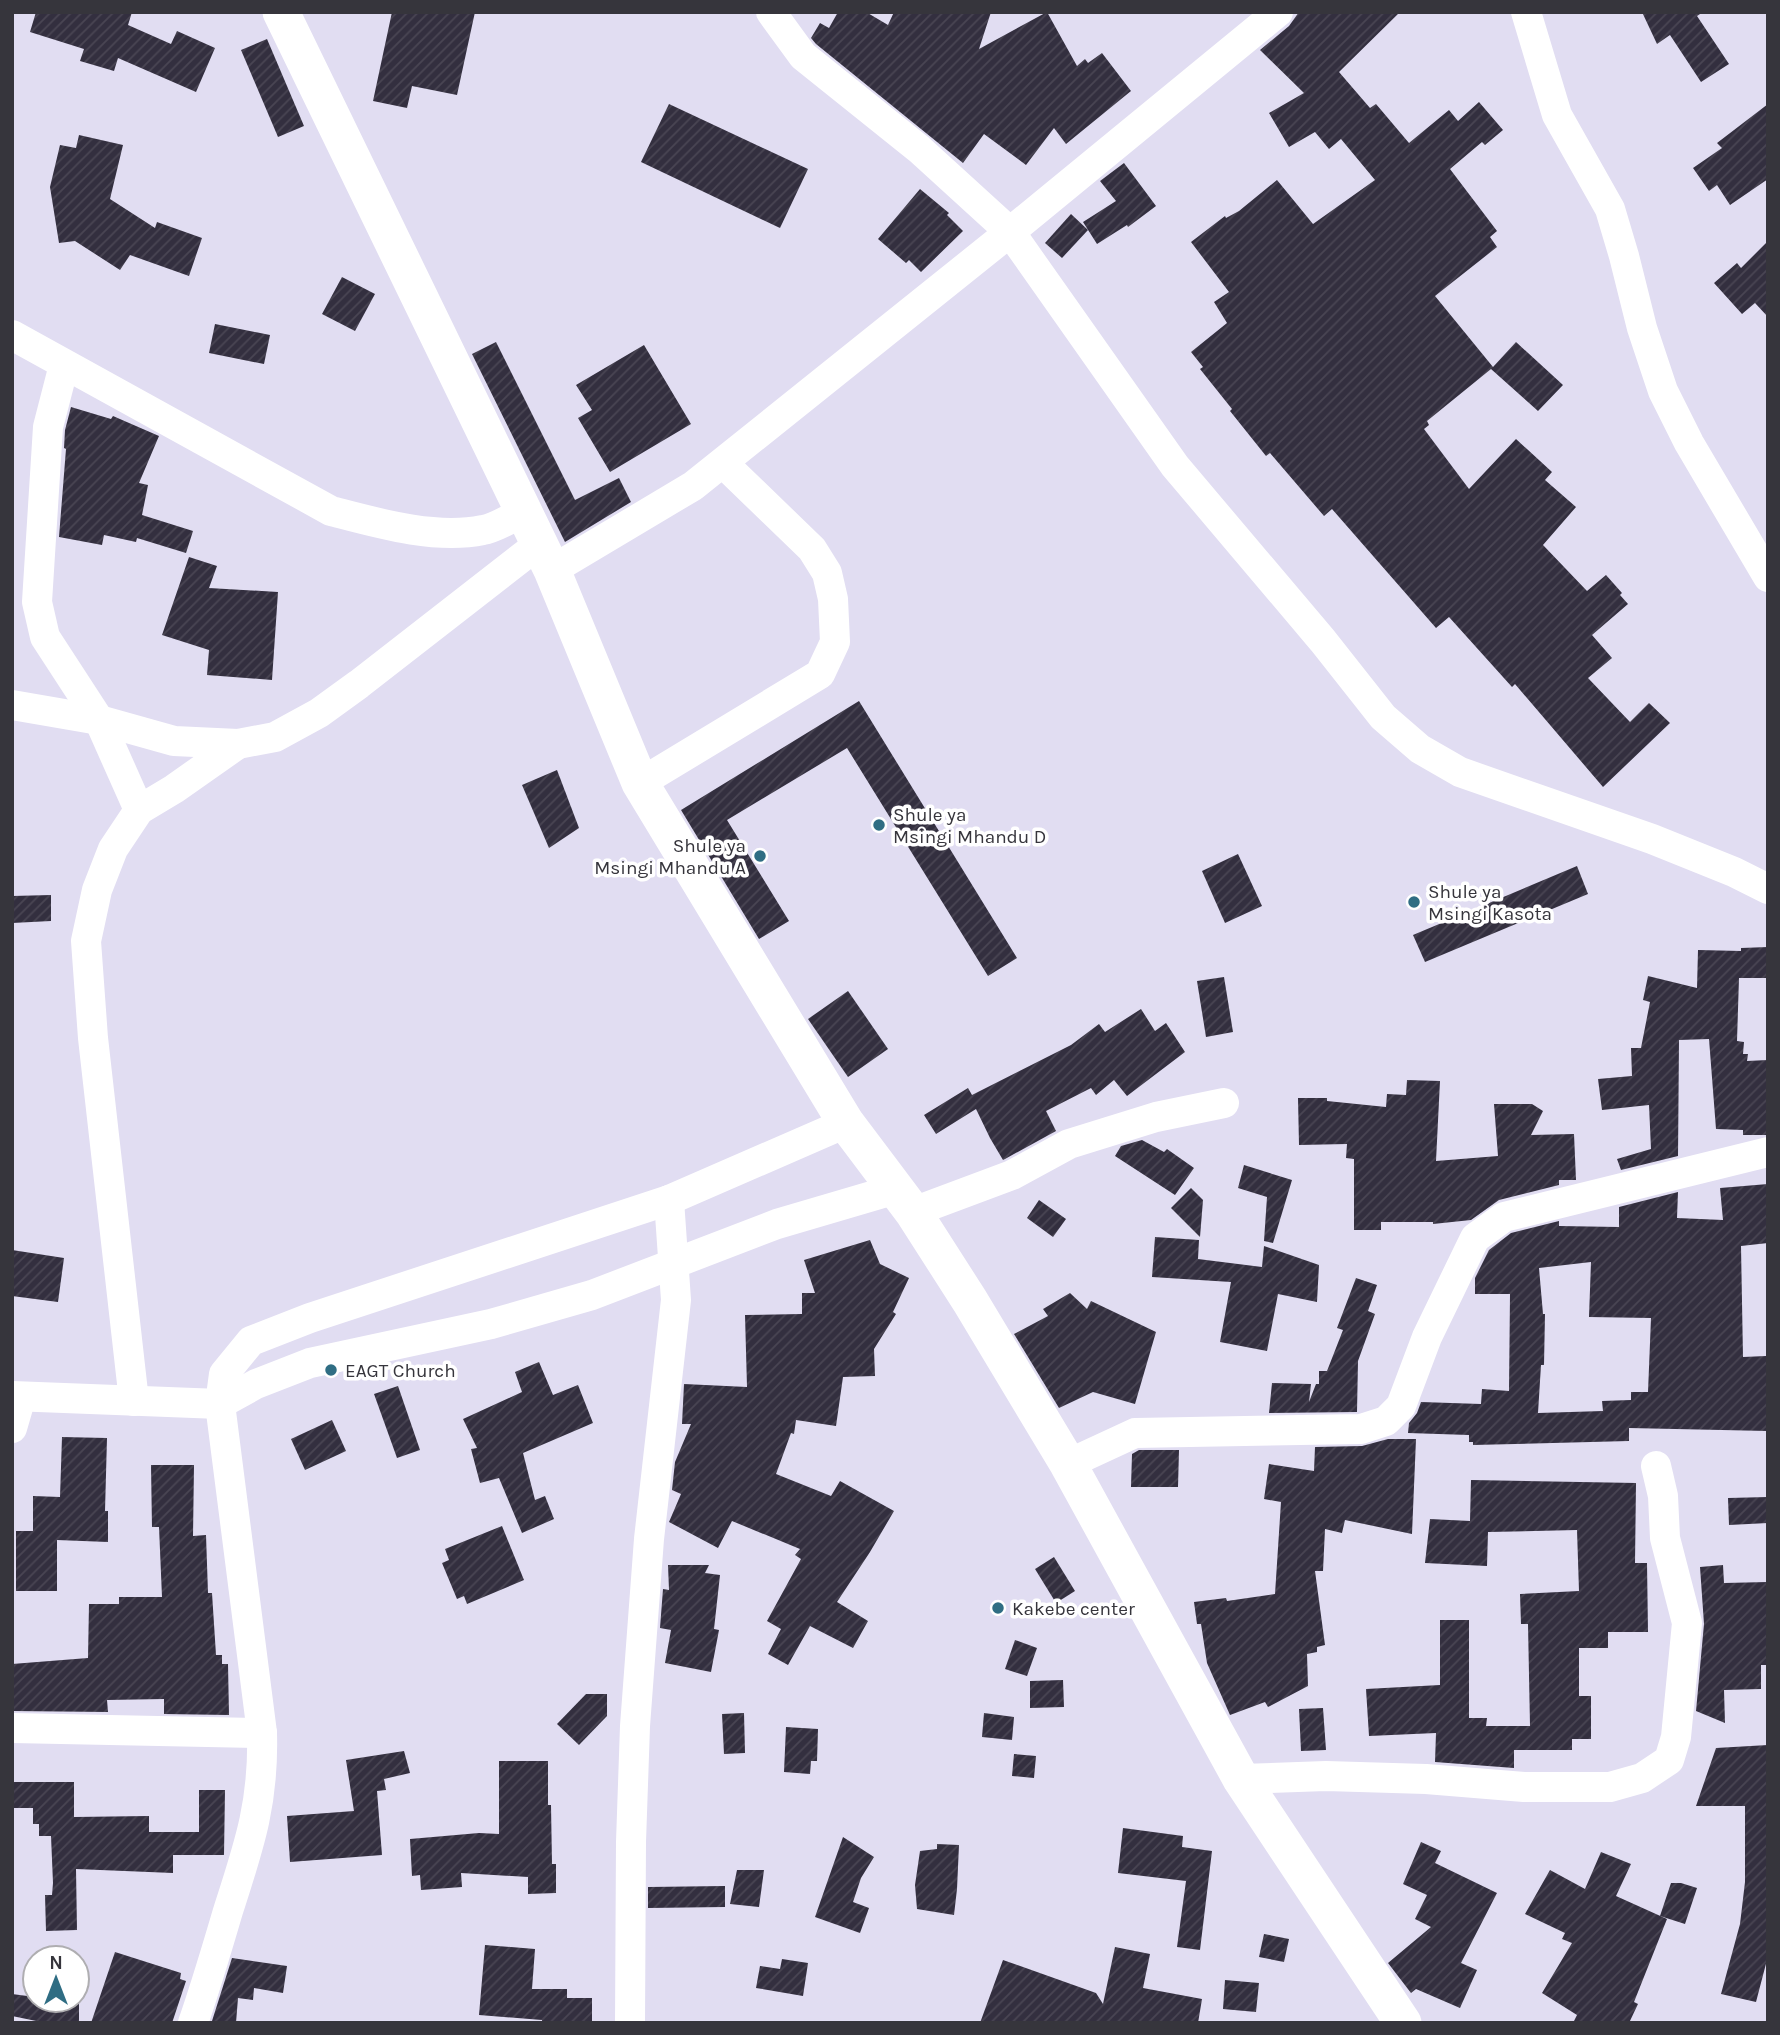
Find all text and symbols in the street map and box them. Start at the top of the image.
place label: Shule ya Msingi Mhandu D [893,804,1046,848]
marker: Shule ya Msingi Mhandu D [871,817,887,833]
place label: Shule ya Msingi Mhandu A [594,835,746,879]
marker: Shule ya Msingi Mhandu A [752,848,768,864]
place label: Shule ya Msingi Kasota [1428,881,1552,925]
marker: Shule ya Msingi Kasota [1406,894,1422,910]
place label: EAGT Church [345,1360,456,1382]
marker: EAGT Church [323,1362,339,1378]
place label: Kakebe center [1012,1598,1135,1620]
marker: Kakebe center [990,1600,1006,1616]
north arrow [21,1944,91,2014]
text: N [49,1952,63,1974]

